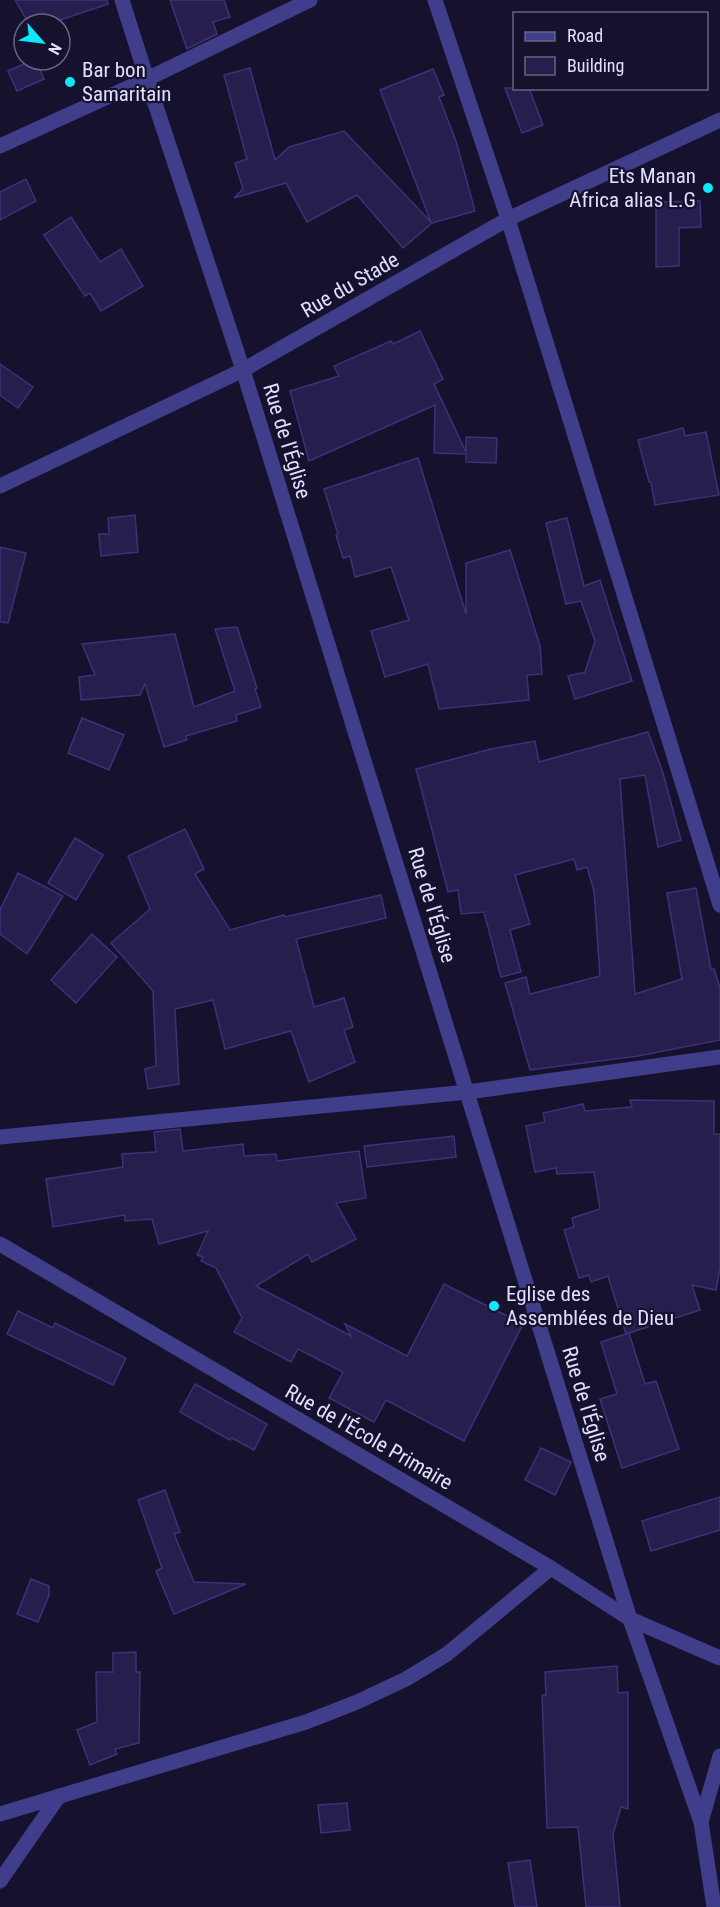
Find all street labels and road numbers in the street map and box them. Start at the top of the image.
street label: Rue du Stade [297,247,403,323]
street label: Rue de l'Église [258,380,316,502]
street label: Rue de l'Église [403,844,461,966]
street label: Rue de l'Église [557,1343,615,1465]
street label: Rue de l'École Primaire [281,1379,457,1495]

